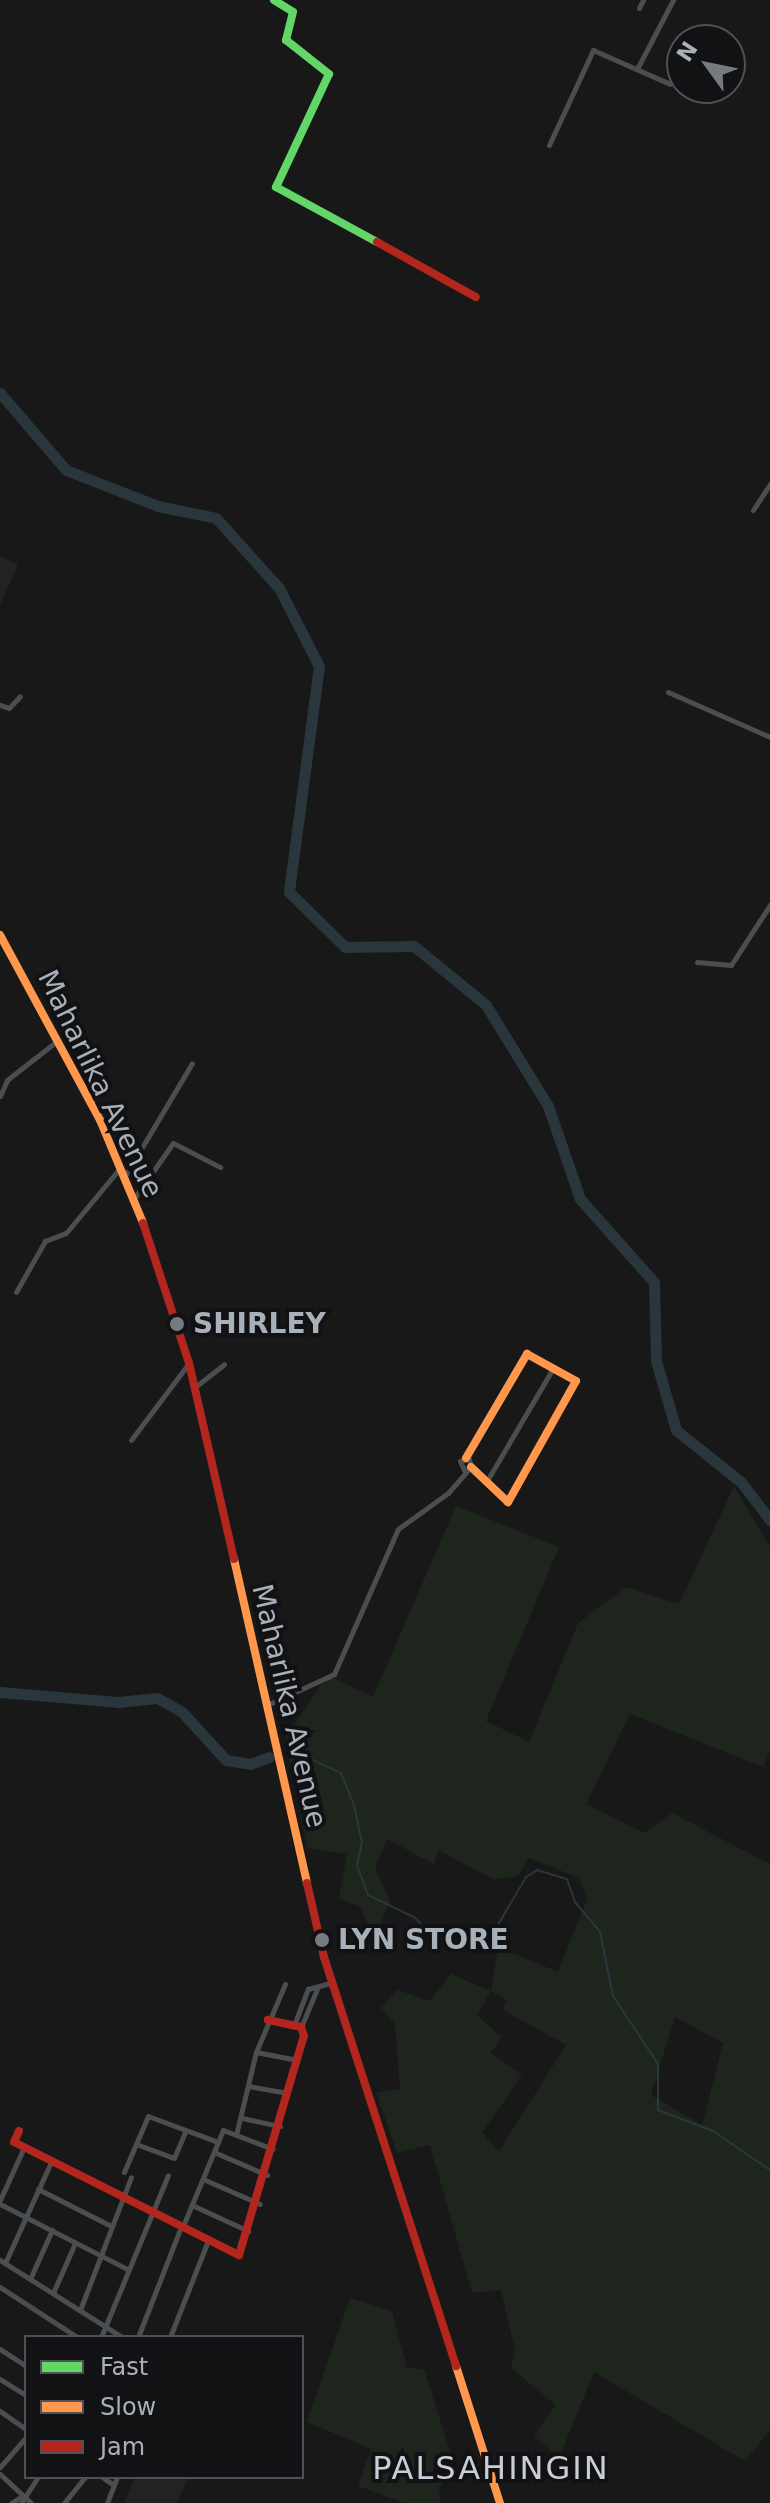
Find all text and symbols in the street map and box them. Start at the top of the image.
north arrow [666,24,746,104]
text: N [672,37,703,66]
street label: Maharlika Avenue [30,965,170,1203]
place label: SHIRLEY [193,1307,326,1341]
marker: SHIRLEY [168,1315,186,1333]
street label: Maharlika Avenue [245,1581,333,1831]
place label: LYN STORE [338,1923,509,1957]
marker: LYN STORE [313,1931,331,1949]
legend [24,2335,304,2479]
text: Fast [100,2353,148,2381]
text: Slow [100,2393,156,2421]
text: Jam [100,2433,145,2461]
district label: PALSAHINGIN [372,2449,610,2487]

